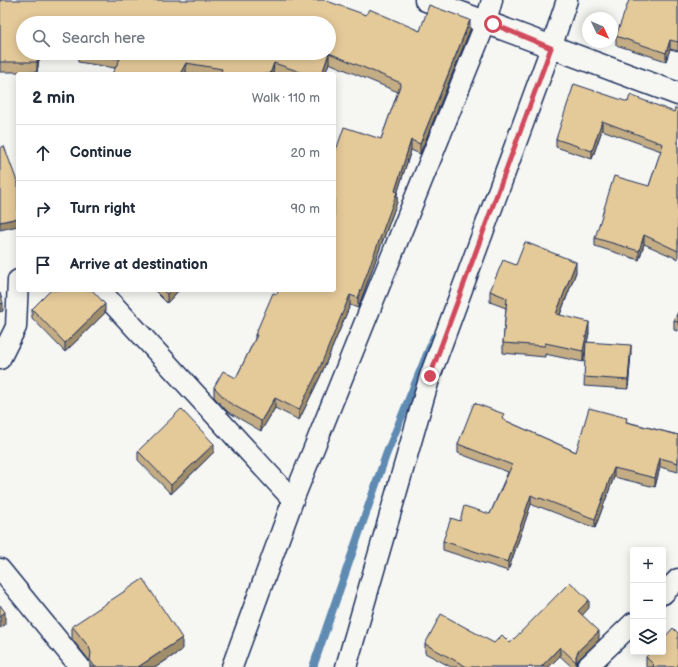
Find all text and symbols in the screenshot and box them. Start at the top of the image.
north arrow [582,12,618,48]
route start [484,15,502,33]
search box [16,16,336,60]
icon: search [30,27,52,49]
text: Search here [62,29,145,48]
text: 2 min [32,88,75,108]
text: Walk · 110 m [252,90,320,106]
icon: ahead [32,142,54,164]
text: Continue [70,143,132,162]
text: 20 m [290,145,320,161]
icon: right [32,198,54,220]
text: Turn right [70,199,135,218]
text: 90 m [291,201,320,217]
icon: arrive [32,254,54,276]
text: Arrive at destination [70,255,208,274]
route end [421,367,439,385]
map controls [630,547,666,655]
button: + [630,547,666,583]
button: − [630,583,666,619]
button: layers [630,619,666,655]

